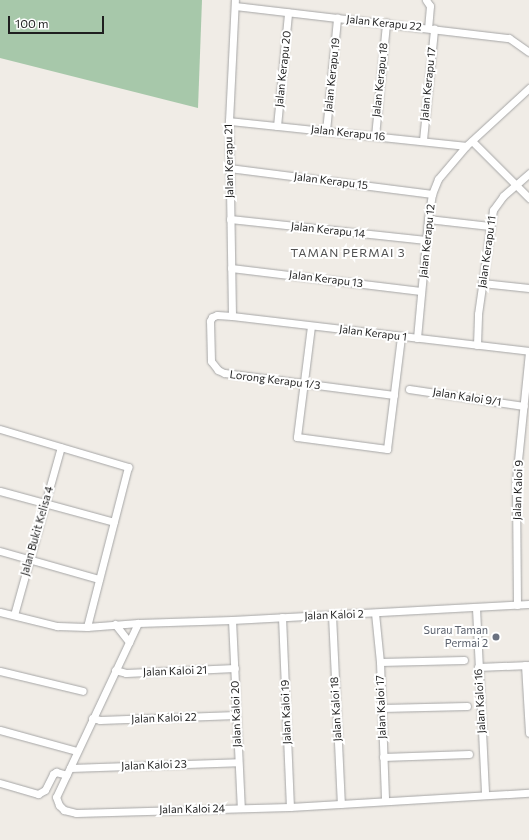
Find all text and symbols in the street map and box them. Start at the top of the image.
scale bar [10,8,106,34]
street label: Jalan Kerapu 22 [346,12,422,34]
text: 100 m [15,16,49,30]
street label: Jalan Kerapu 20 [272,30,294,108]
street label: Jalan Kerapu 19 [322,37,342,113]
street label: Jalan Kerapu 18 [370,42,390,118]
street label: Jalan Kerapu 17 [418,47,438,121]
street label: Jalan Kerapu 16 [310,123,386,143]
street label: Jalan Kerapu 21 [222,124,236,198]
street label: Jalan Kerapu 15 [293,170,369,192]
street label: Jalan Kerapu 12 [417,203,437,279]
street label: Jalan Kerapu 11 [475,215,499,289]
street label: Jalan Kerapu 14 [290,220,366,240]
district label: TAMAN PERMAI 3 [290,246,406,260]
street label: Jalan Kerapu 13 [288,268,364,290]
street label: Jalan Kerapu 1 [338,322,408,344]
street label: Lorong Kerapu 1/3 [229,368,321,392]
street label: Jalan Kaloi 9/1 [432,385,502,409]
street label: Jalan Kaloi 9 [510,460,526,520]
street label: Jalan Bukit Kelisa 4 [18,485,56,577]
street label: Jalan Kaloi 2 [304,607,364,623]
place label: Surau Taman Permai 2 [424,624,488,650]
marker: Surau Taman Permai 2 [491,632,501,642]
street label: Jalan Kaloi 21 [143,663,207,679]
street label: Jalan Kaloi 16 [472,668,488,734]
street label: Jalan Kaloi 17 [373,675,389,739]
street label: Jalan Kaloi 18 [328,676,344,742]
street label: Jalan Kaloi 19 [278,679,294,745]
street label: Jalan Kaloi 20 [228,680,244,748]
street label: Jalan Kaloi 22 [131,710,197,726]
street label: Jalan Kaloi 23 [121,757,187,773]
street label: Jalan Kaloi 24 [159,802,225,816]

